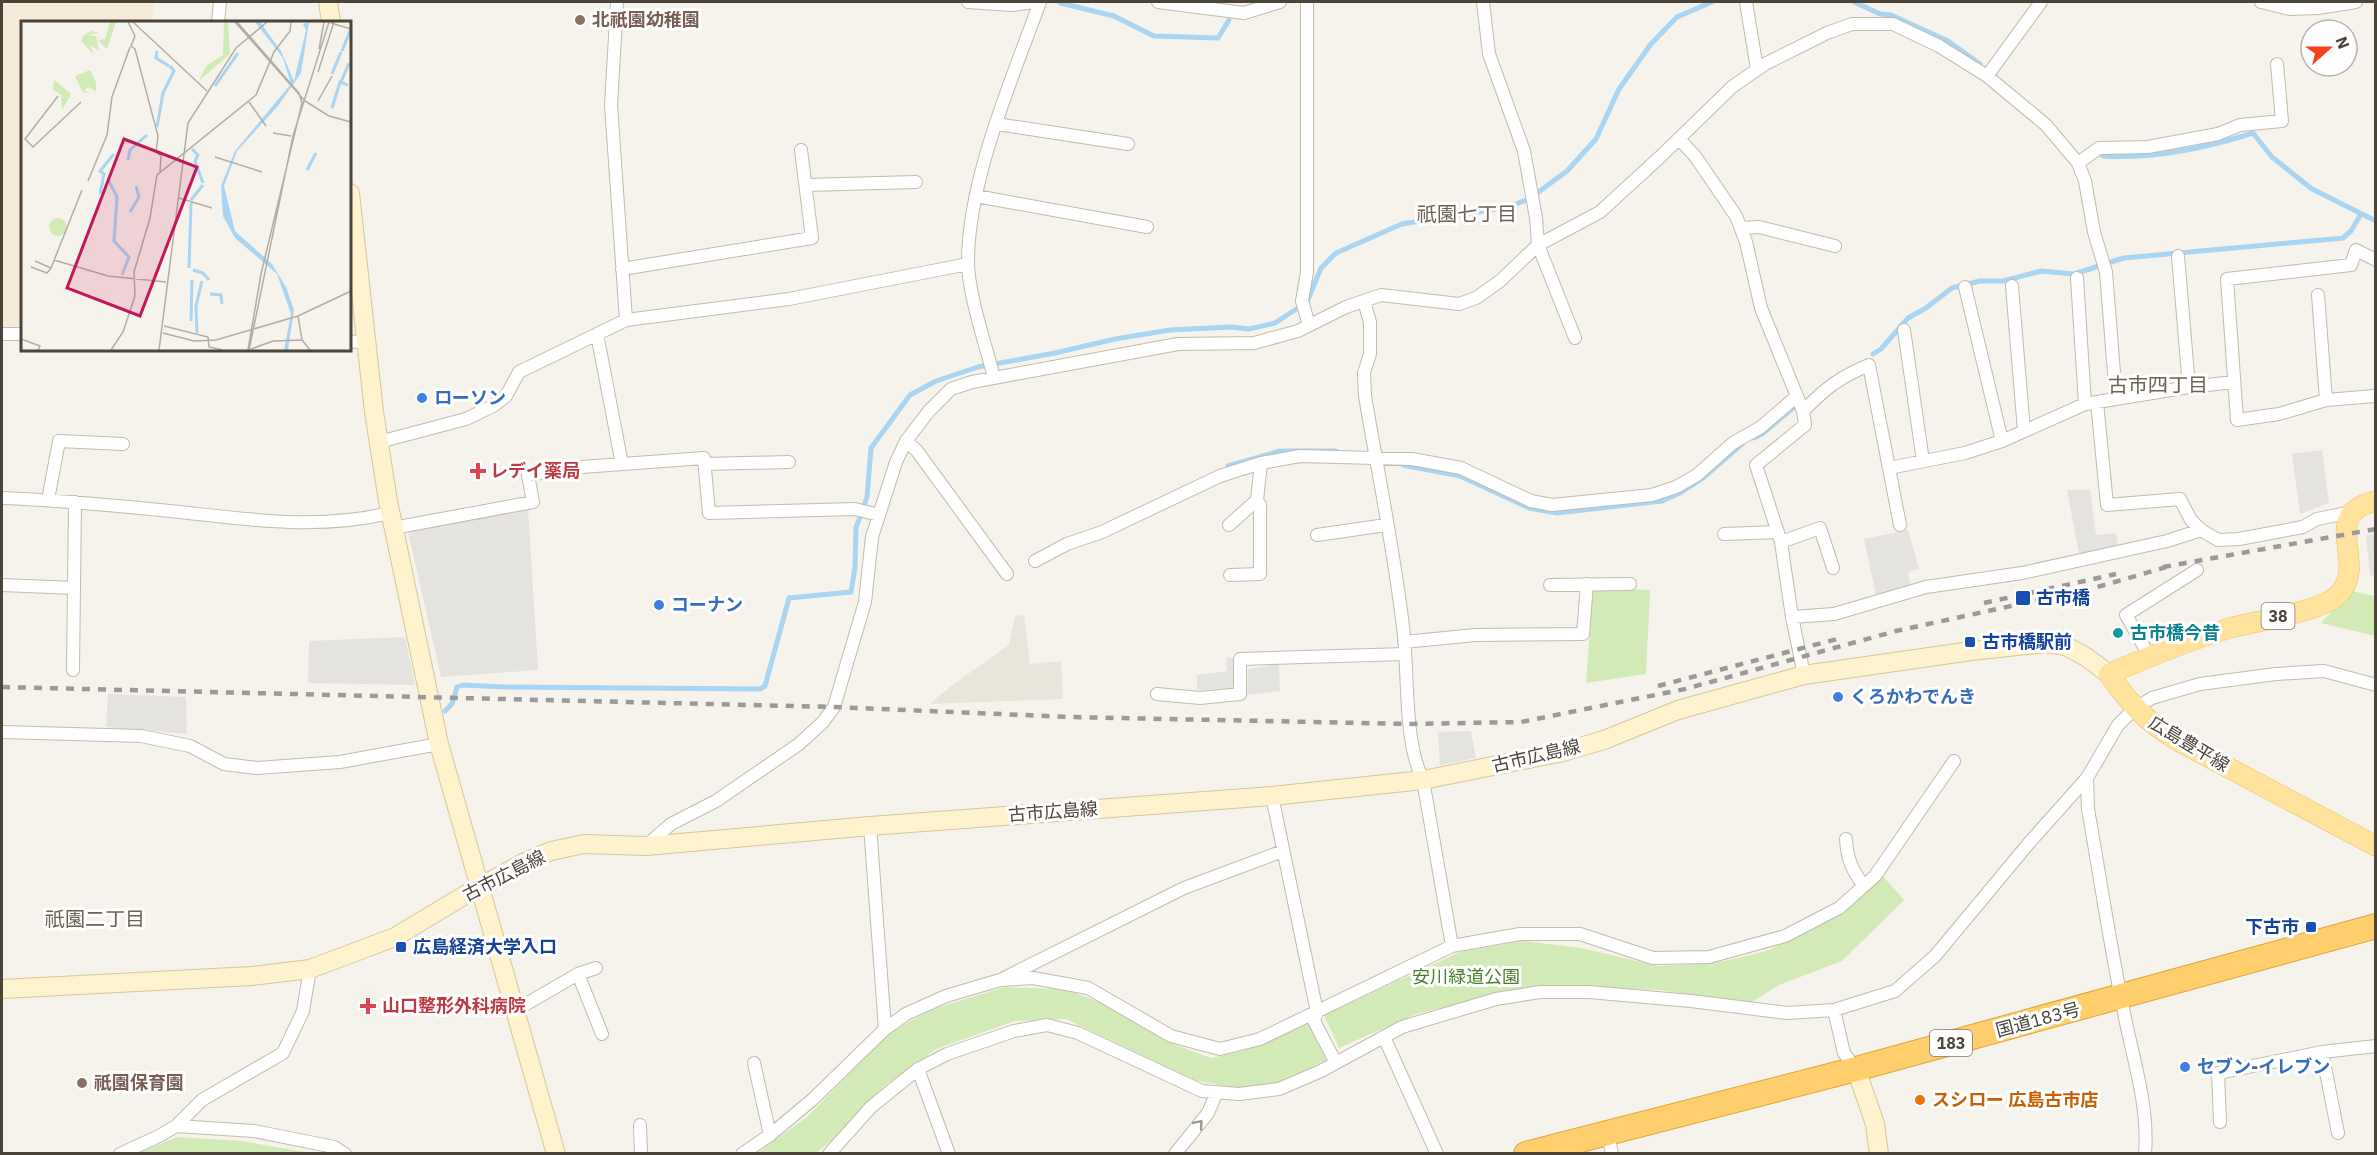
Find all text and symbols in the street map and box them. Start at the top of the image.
place label: 北祇園幼稚園 [592,8,700,31]
marker: 北祇園幼稚園 [573,13,587,27]
north arrow [2299,18,2359,78]
inset map [21,21,351,351]
text: N [2332,34,2354,52]
district label: 祇園七丁目 [1417,200,1517,227]
district label: 古市四丁目 [2108,371,2208,398]
place label: ローソン [434,386,506,409]
marker: ローソン [415,391,429,405]
place label: レデイ薬局 [490,459,580,482]
marker: レデイ薬局 [471,464,485,478]
place label: 古市橋 [2036,586,2090,609]
marker: 古市橋 [2014,589,2032,607]
place label: コーナン [671,593,743,616]
marker: コーナン [652,598,666,612]
road number: 38 [2262,603,2294,629]
place label: 古市橋今昔 [2130,621,2220,644]
marker: 古市橋今昔 [2111,626,2125,640]
place label: 古市橋駅前 [1982,630,2072,653]
marker: 古市橋駅前 [1963,635,1977,649]
place label: くろかわでんき [1850,685,1976,708]
marker: くろかわでんき [1831,690,1845,704]
street label: 広島豊平線 [2145,711,2234,777]
street label: 古市広島線 [1489,734,1582,777]
street label: 古市広島線 [1007,797,1099,826]
street label: 古市広島線 [458,845,549,906]
district label: 祇園二丁目 [45,905,145,932]
place label: 下古市 [2245,915,2299,938]
marker: 下古市 [2304,920,2318,934]
place label: 広島経済大学入口 [413,935,557,958]
marker: 広島経済大学入口 [394,940,408,954]
park label: 安川緑道公園 [1412,965,1520,988]
place label: 山口整形外科病院 [382,994,526,1017]
marker: 山口整形外科病院 [359,997,377,1015]
street label: 国道183号 [1993,997,2083,1042]
road number: 183 [1930,1030,1972,1056]
place label: セブン-イレブン [2197,1055,2330,1078]
marker: セブン-イレブン [2178,1060,2192,1074]
place label: 祇園保育園 [94,1071,184,1094]
marker: 祇園保育園 [75,1076,89,1090]
place label: スシロー 広島古市店 [1932,1088,2098,1111]
marker: スシロー 広島古市店 [1913,1093,1927,1107]
one-way arrow [1192,1120,1203,1131]

